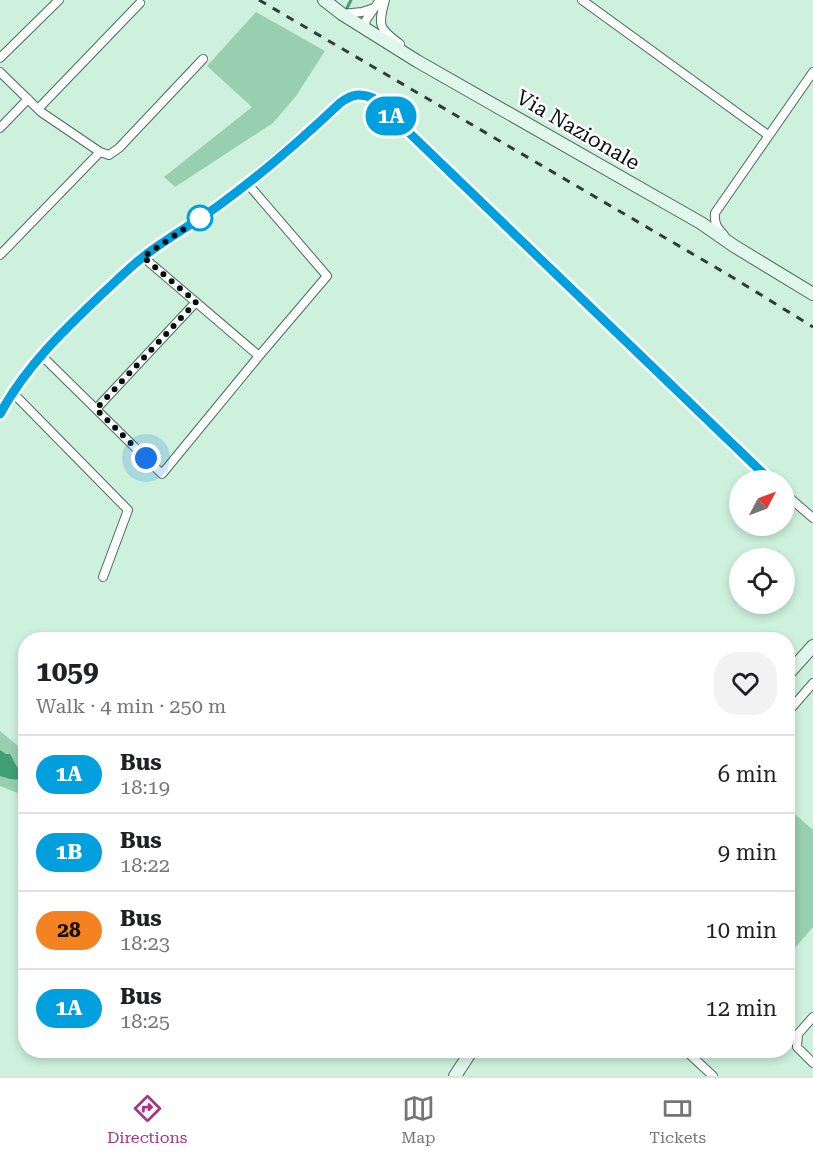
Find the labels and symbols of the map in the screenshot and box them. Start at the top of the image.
street label: Via Nazionale [512,85,644,175]
line badge: 1A [364,96,418,136]
unlabelled marker [187,205,213,231]
your location [131,443,161,473]
north arrow [729,470,795,536]

